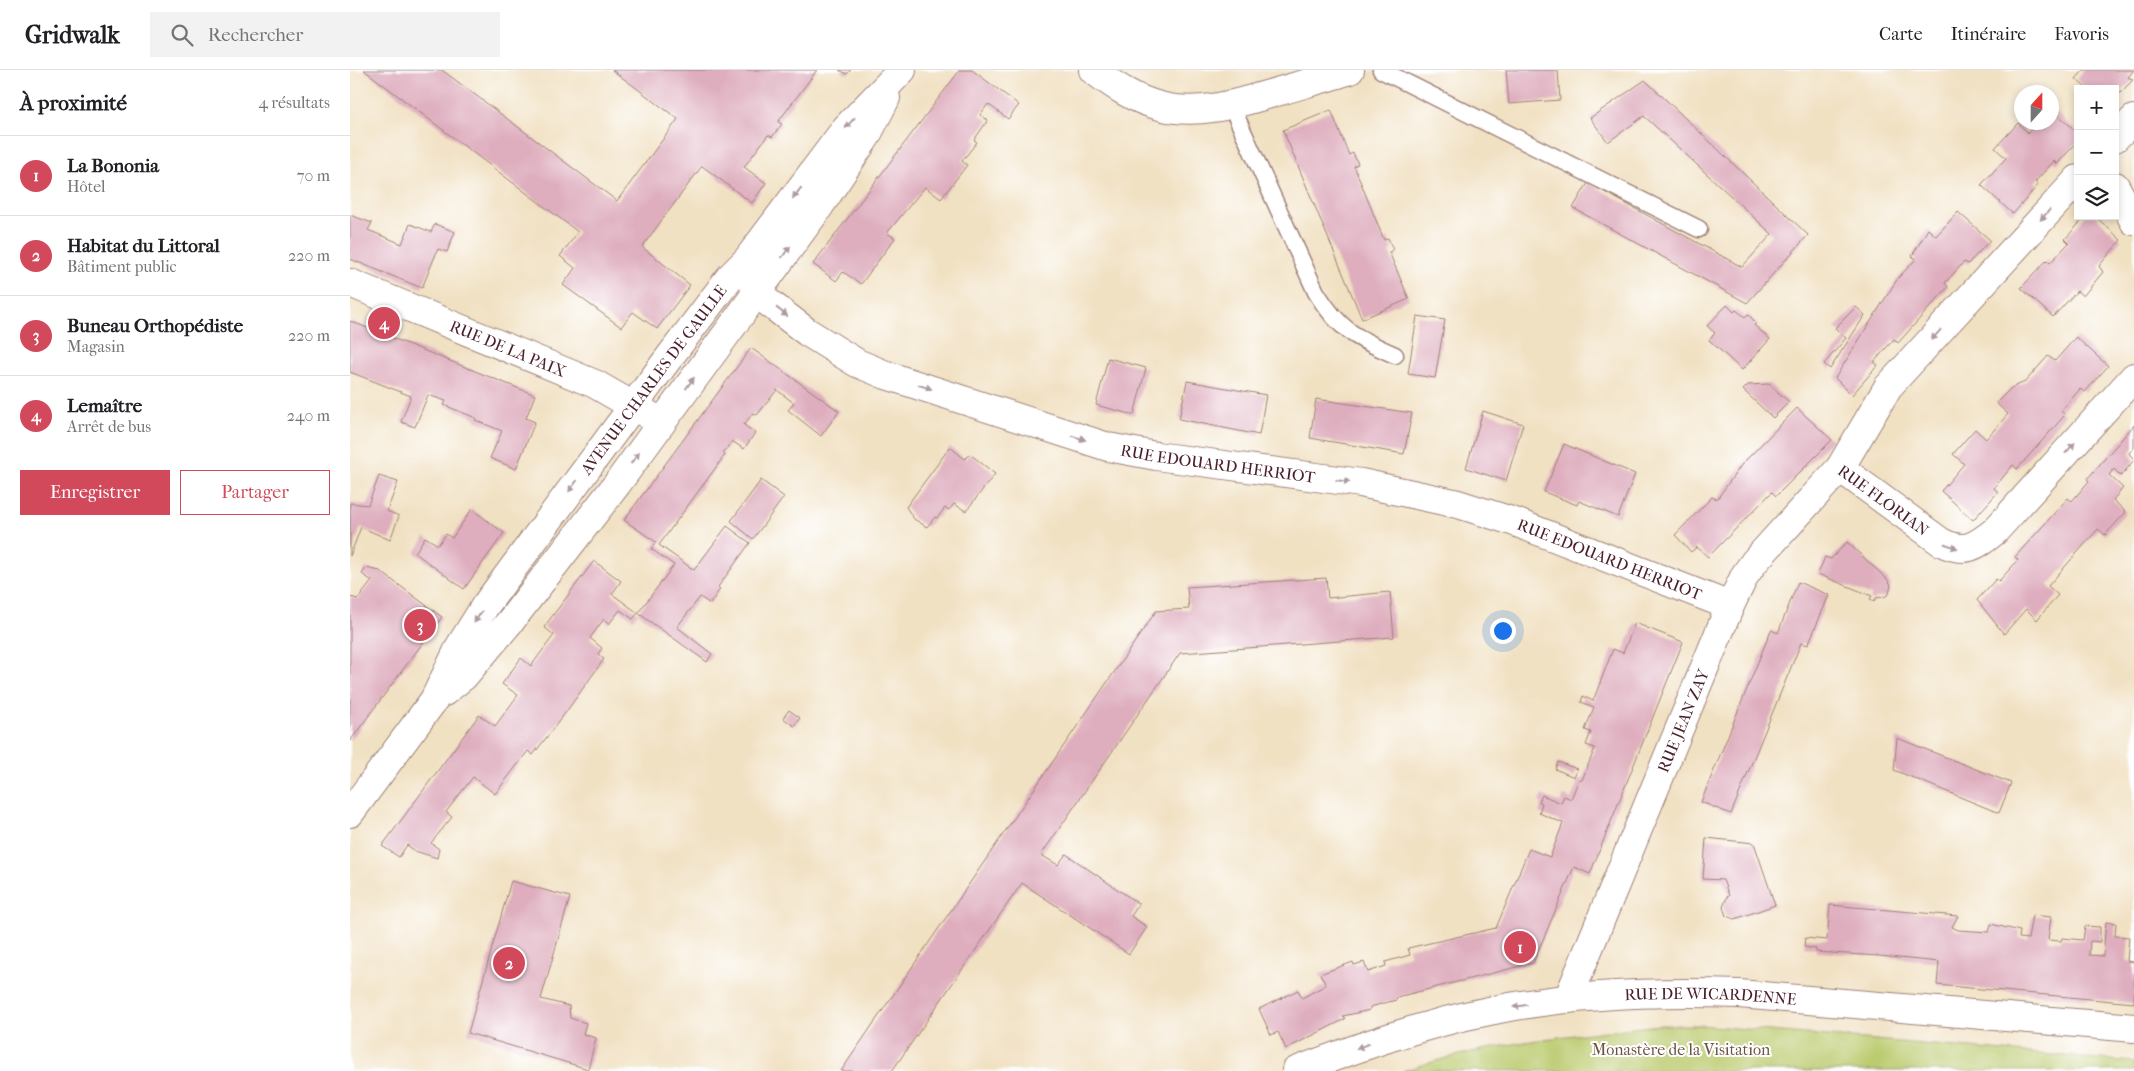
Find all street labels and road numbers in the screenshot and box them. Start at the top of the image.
street label: AVENUE CHARLES DE GAULLE [576,281,731,479]
street label: RUE DE LA PAIX [447,316,569,381]
street label: RUE EDOUARD HERRIOT [1119,441,1317,487]
street label: RUE FLORIAN [1834,461,1932,540]
street label: RUE EDOUARD HERRIOT [1515,515,1705,604]
street label: RUE JEAN ZAY [1653,665,1713,775]
street label: RUE DE WICARDENNE [1624,984,1797,1009]

